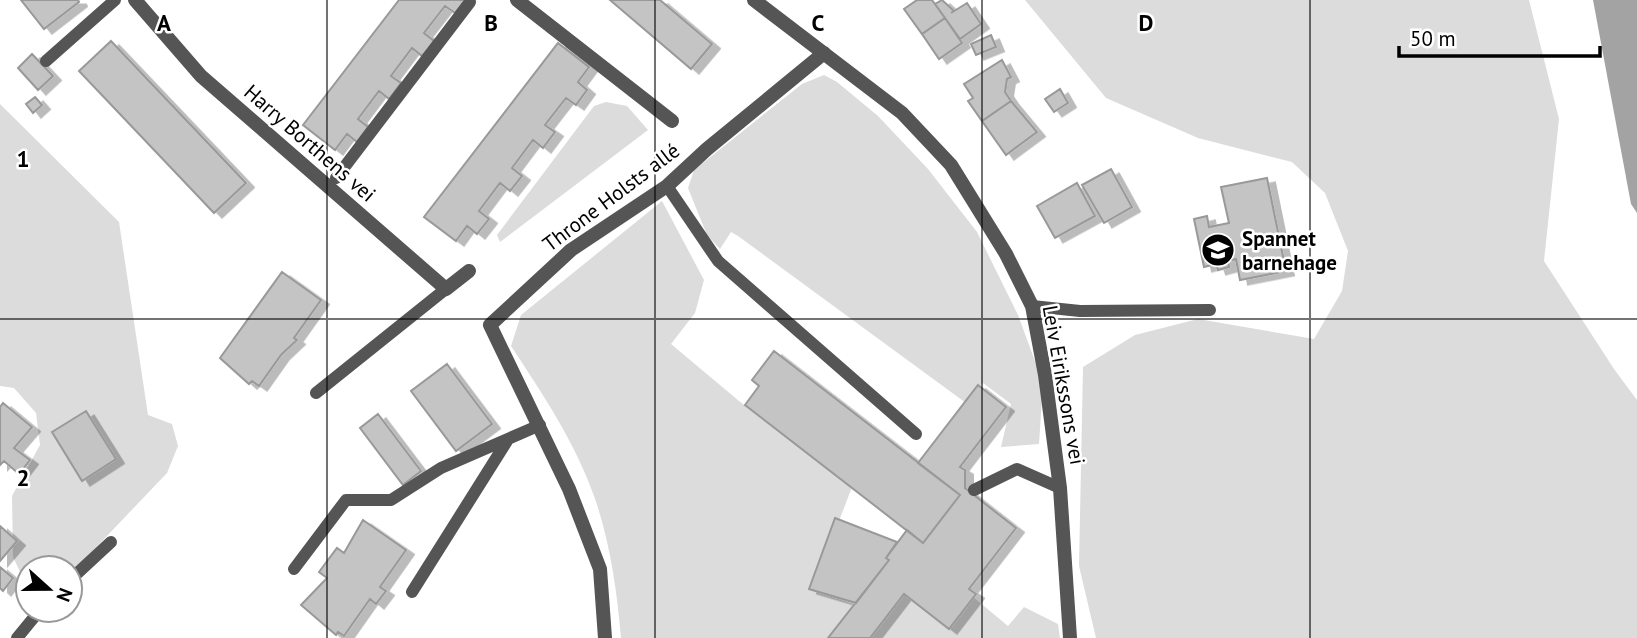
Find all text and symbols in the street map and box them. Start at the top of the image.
text: A [157,8,171,37]
text: B [484,8,498,37]
text: C [812,8,825,37]
text: D [1139,8,1153,37]
scale bar [1399,14,1600,58]
text: 50 m [1410,25,1456,52]
street label: Harry Borthens vei [239,78,381,208]
street label: Throne Holsts allé [537,137,685,257]
text: 1 [16,144,30,173]
place label: Spannet barnehage [1242,225,1337,276]
school or university icon: Spannet barnehage [1199,231,1237,269]
street label: Leiv Eirikssons vei [1037,303,1091,467]
text: 2 [16,463,30,492]
north arrow [14,554,84,624]
text: N [51,585,78,605]

